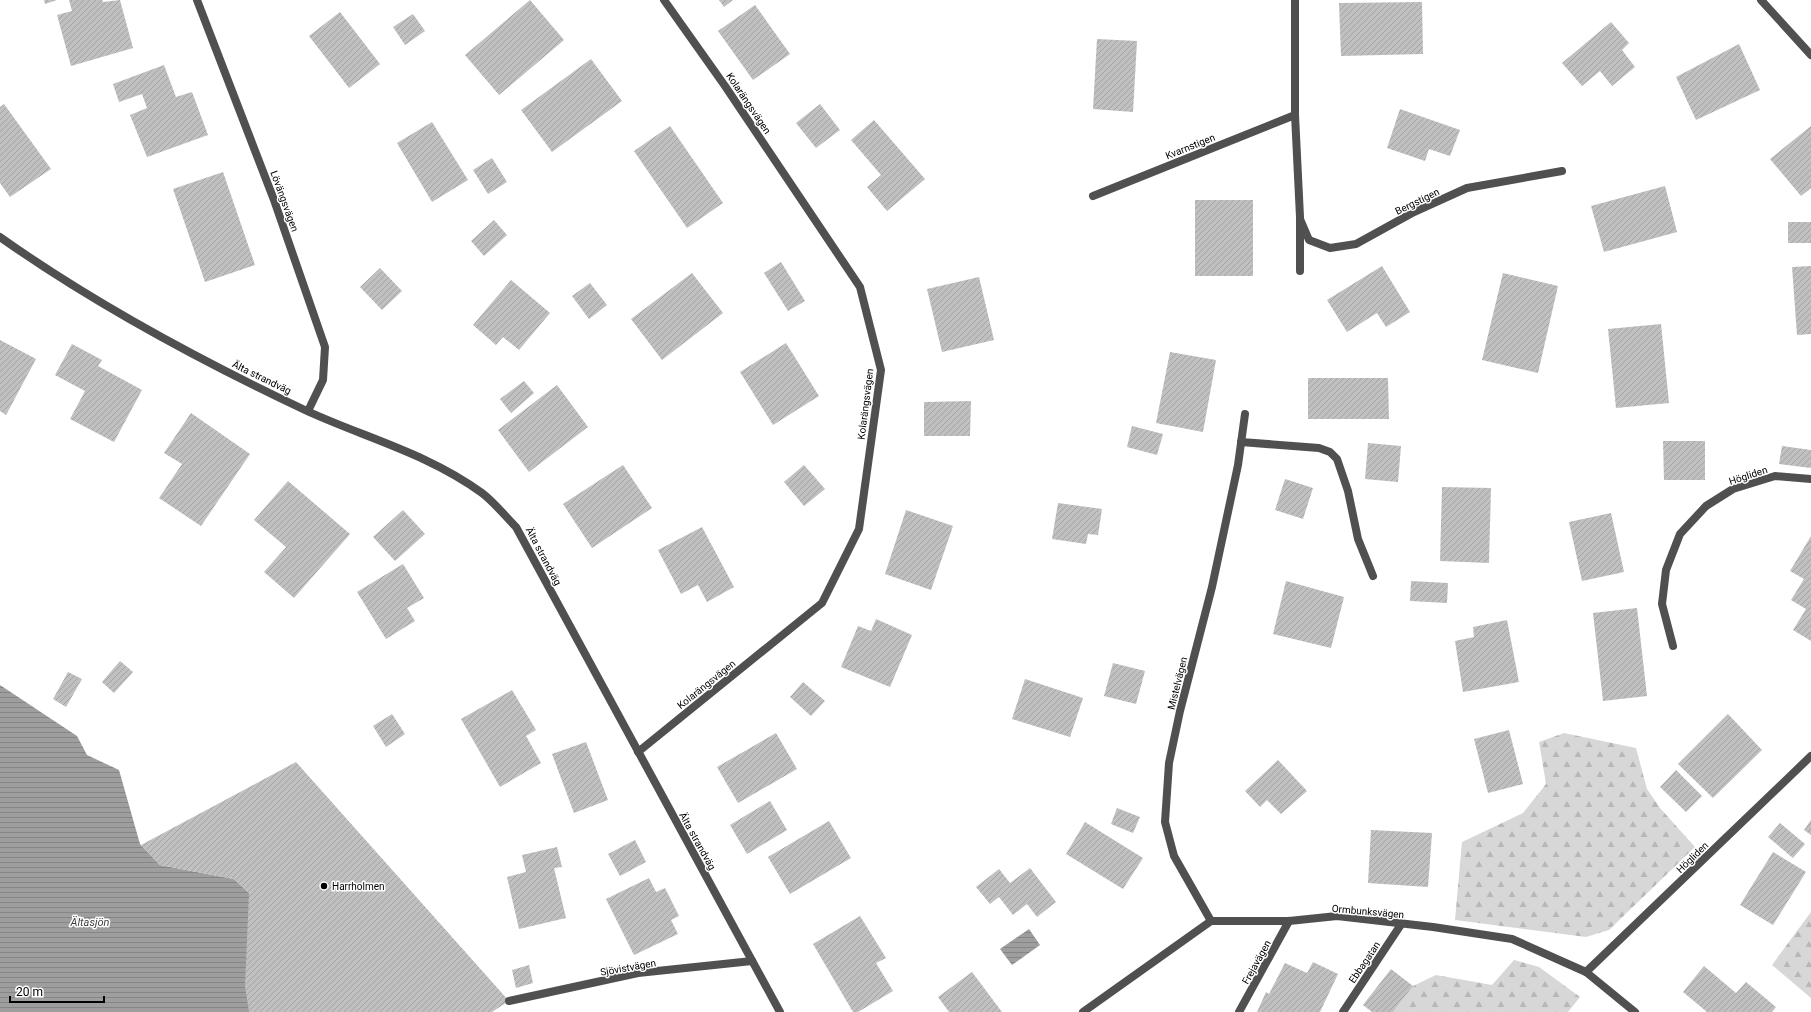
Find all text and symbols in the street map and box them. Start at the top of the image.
street label: Kolarängsvägen [724,71,773,136]
street label: Kvarnstigen [1164,132,1217,161]
street label: Lövängsvägen [268,169,301,233]
street label: Bergstigen [1393,186,1441,217]
street label: Älta strandväg [231,358,293,396]
street label: Kolarängsvägen [856,368,875,440]
street label: Högliden [1728,464,1769,487]
street label: Älta strandväg [524,525,564,587]
street label: Mistelvägen [1166,656,1189,711]
street label: Kolarängsvägen [675,658,737,711]
street label: Älta strandväg [677,810,719,872]
street label: Högliden [1674,840,1710,875]
marker: Harrholmen [319,881,329,891]
place label: Harrholmen [332,881,385,892]
street label: Ormbunksvägen [1331,903,1405,920]
water label: Ältasjön [70,916,110,929]
street label: Frejavägen [1240,938,1273,986]
street label: Ebbagatan [1347,939,1382,985]
street label: Sjövistvägen [599,957,657,978]
scale bar [10,978,104,1004]
text: 20 m [16,985,43,999]

